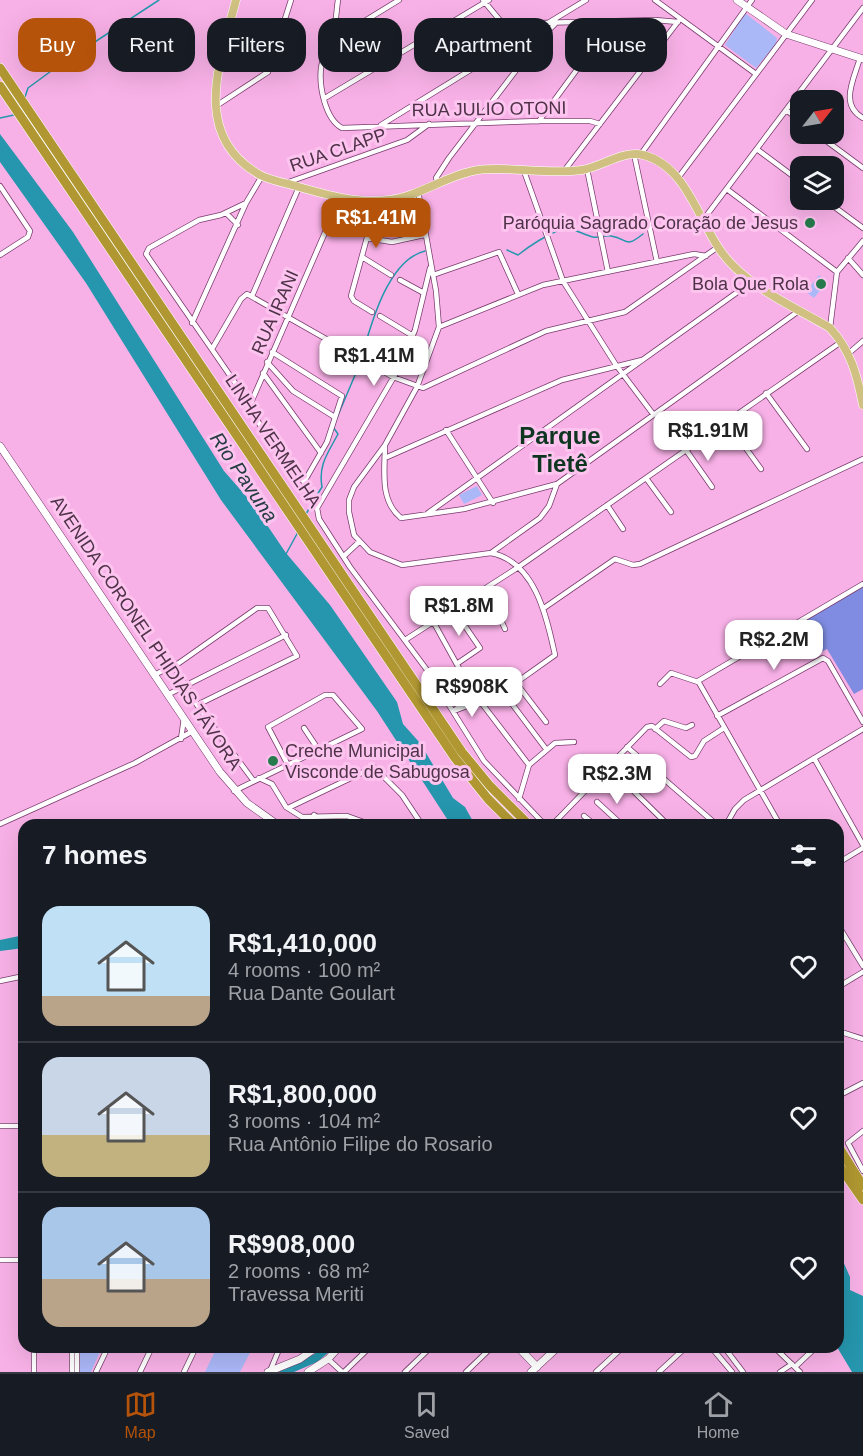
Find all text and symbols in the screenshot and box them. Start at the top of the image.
chip: Buy [18,18,96,72]
chip: Rent [108,18,195,72]
chip: Filters [207,18,306,72]
chip: New [318,18,402,72]
chip: Apartment [414,18,553,72]
chip: House [565,18,667,72]
north arrow [790,90,844,144]
map controls [790,90,844,210]
street label: RUA JULIO OTONI [411,98,567,120]
street label: RUA CLAPP [287,124,389,176]
button: layers [790,156,844,210]
pin: R$1.41M [321,198,431,249]
text: R$1.41M [335,206,417,228]
place label: Paróquia Sagrado Coração de Jesus [503,213,798,233]
marker: Paróquia Sagrado Coração de Jesus [803,216,817,230]
street label: RUA IRANI [248,267,302,357]
place label: Bola Que Rola [692,274,810,294]
marker: Bola Que Rola [814,277,828,291]
pin: R$1.41M [319,336,429,387]
text: R$1.41M [333,344,415,366]
street label: LINHA VERMELHA [221,371,325,511]
pin: R$1.91M [653,411,763,462]
text: R$1.91M [667,419,749,441]
district label: Parque Tietê [519,422,601,477]
water label: Rio Pavuna [206,428,282,526]
street label: AVENIDA CORONEL PHIDIAS TÁVORA [47,492,245,774]
pin: R$1.8M [410,586,508,637]
text: R$1.8M [424,594,494,616]
pin: R$2.2M [725,620,823,671]
text: R$2.2M [739,628,809,650]
pin: R$908K [423,667,521,718]
text: R$908K [435,675,509,697]
place label: Creche Municipal Visconde de Sabugosa [285,741,471,782]
marker: Creche Municipal Visconde de Sabugosa [266,754,280,768]
pin: R$2.3M [568,754,666,805]
text: R$2.3M [582,762,652,784]
icon: filters [787,839,820,872]
text: 7 homes [42,840,148,870]
text: R$1,410,000 [228,928,377,958]
icon: home [90,930,162,1002]
icon: heart [787,950,820,983]
text: 4 rooms · 100 m² [228,959,380,981]
text: Rua Dante Goulart [228,982,395,1004]
text: R$1,800,000 [228,1079,377,1109]
icon: home [90,1081,162,1153]
icon: heart [787,1101,820,1134]
text: 3 rooms · 104 m² [228,1110,380,1132]
text: Rua Antônio Filipe do Rosario [228,1133,493,1155]
text: R$908,000 [228,1229,355,1259]
icon: home [90,1231,162,1303]
icon: heart [787,1251,820,1284]
text: 2 rooms · 68 m² [228,1260,369,1282]
text: Travessa Meriti [228,1283,364,1305]
tab: Map [124,1388,157,1442]
tab: Saved [404,1388,449,1442]
tab: Home [697,1388,739,1442]

